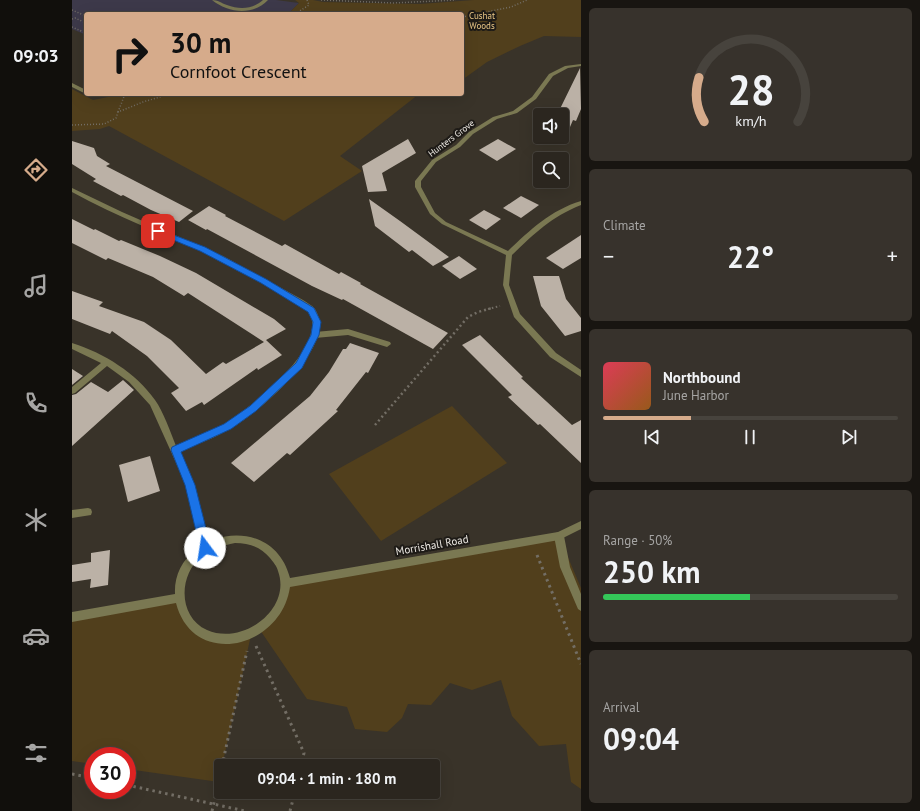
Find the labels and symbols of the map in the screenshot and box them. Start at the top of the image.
park label: Cushat Woods [469,10,495,31]
street label: Hunters Grove [426,117,476,159]
pin [141,214,175,248]
position arrow [184,527,226,569]
street label: Morrishall Road [394,532,470,558]
speed limit sign: 30 [84,747,136,799]

